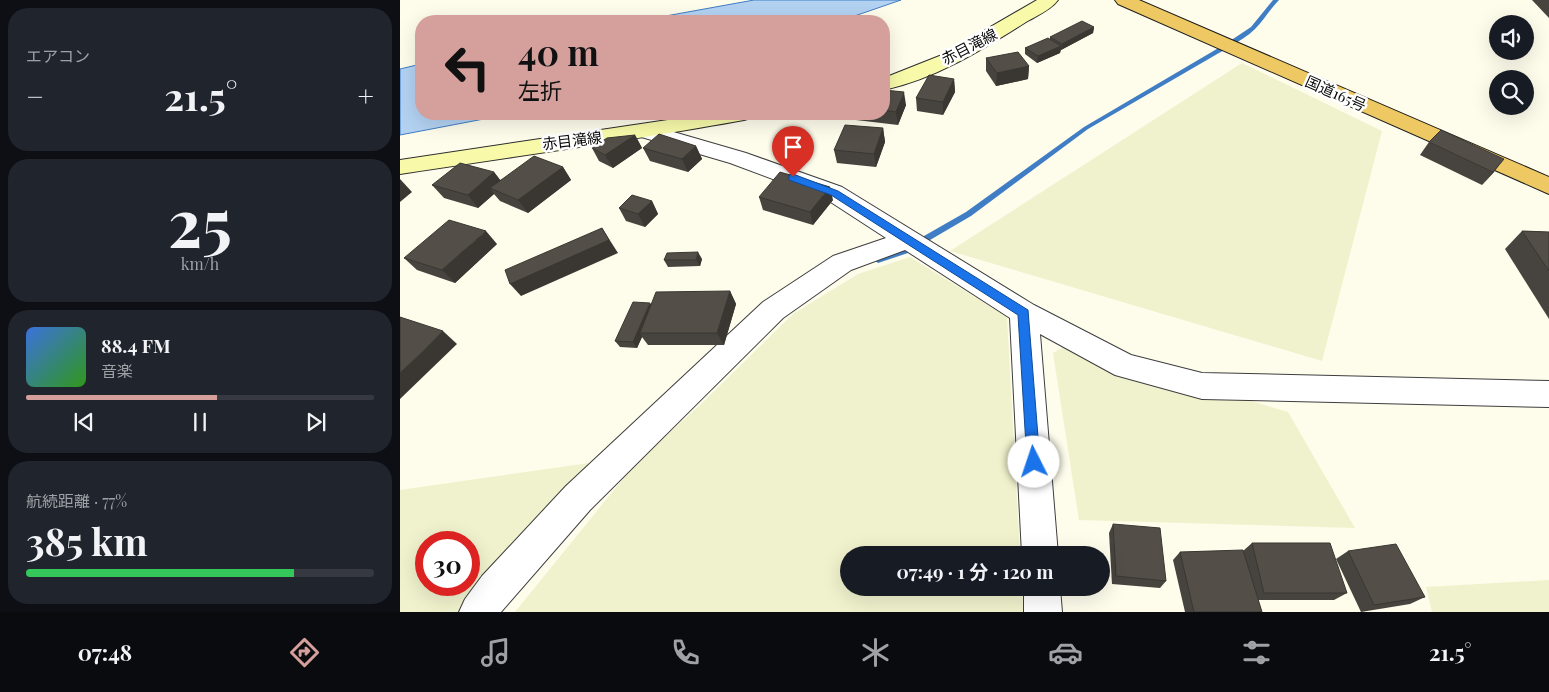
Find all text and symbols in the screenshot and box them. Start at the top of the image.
map controls [1489,15,1534,115]
button: sound [1489,15,1534,60]
street label: 赤目滝線 [938,23,1000,69]
text: 40 m [518,28,599,75]
icon: left [435,35,500,100]
text: エアコン [26,45,90,66]
text: 21.5° [164,70,237,121]
button: search [1489,70,1534,115]
street label: 国道165号 [1302,71,1370,115]
text: 左折 [518,75,562,105]
text: − [26,77,44,114]
text: + [358,77,374,114]
street label: 赤目滝線 [541,126,603,154]
pin [772,126,814,177]
icon: arrive [779,133,807,161]
text: 25 [168,177,232,263]
text: km/h [181,253,219,274]
text: 88.4 FM [101,332,171,358]
text: 音楽 [101,360,133,381]
icon: previous [70,408,98,436]
icon: pause [186,408,214,436]
icon: next [302,408,330,436]
position arrow [1007,435,1059,487]
text: 航続距離 · 77% [26,490,127,511]
text: 385 km [26,515,148,566]
speed limit sign: 30 [415,531,480,596]
text: 07:49 · 1 分 · 120 m [896,558,1054,584]
icon: directions [287,635,322,670]
icon: music [478,635,513,670]
icon: phone [668,635,703,670]
icon: climate [858,635,893,670]
icon: car [1048,635,1083,670]
icon: filters [1239,635,1274,670]
text: 07:48 [78,637,132,667]
text: 21.5° [1429,637,1471,667]

